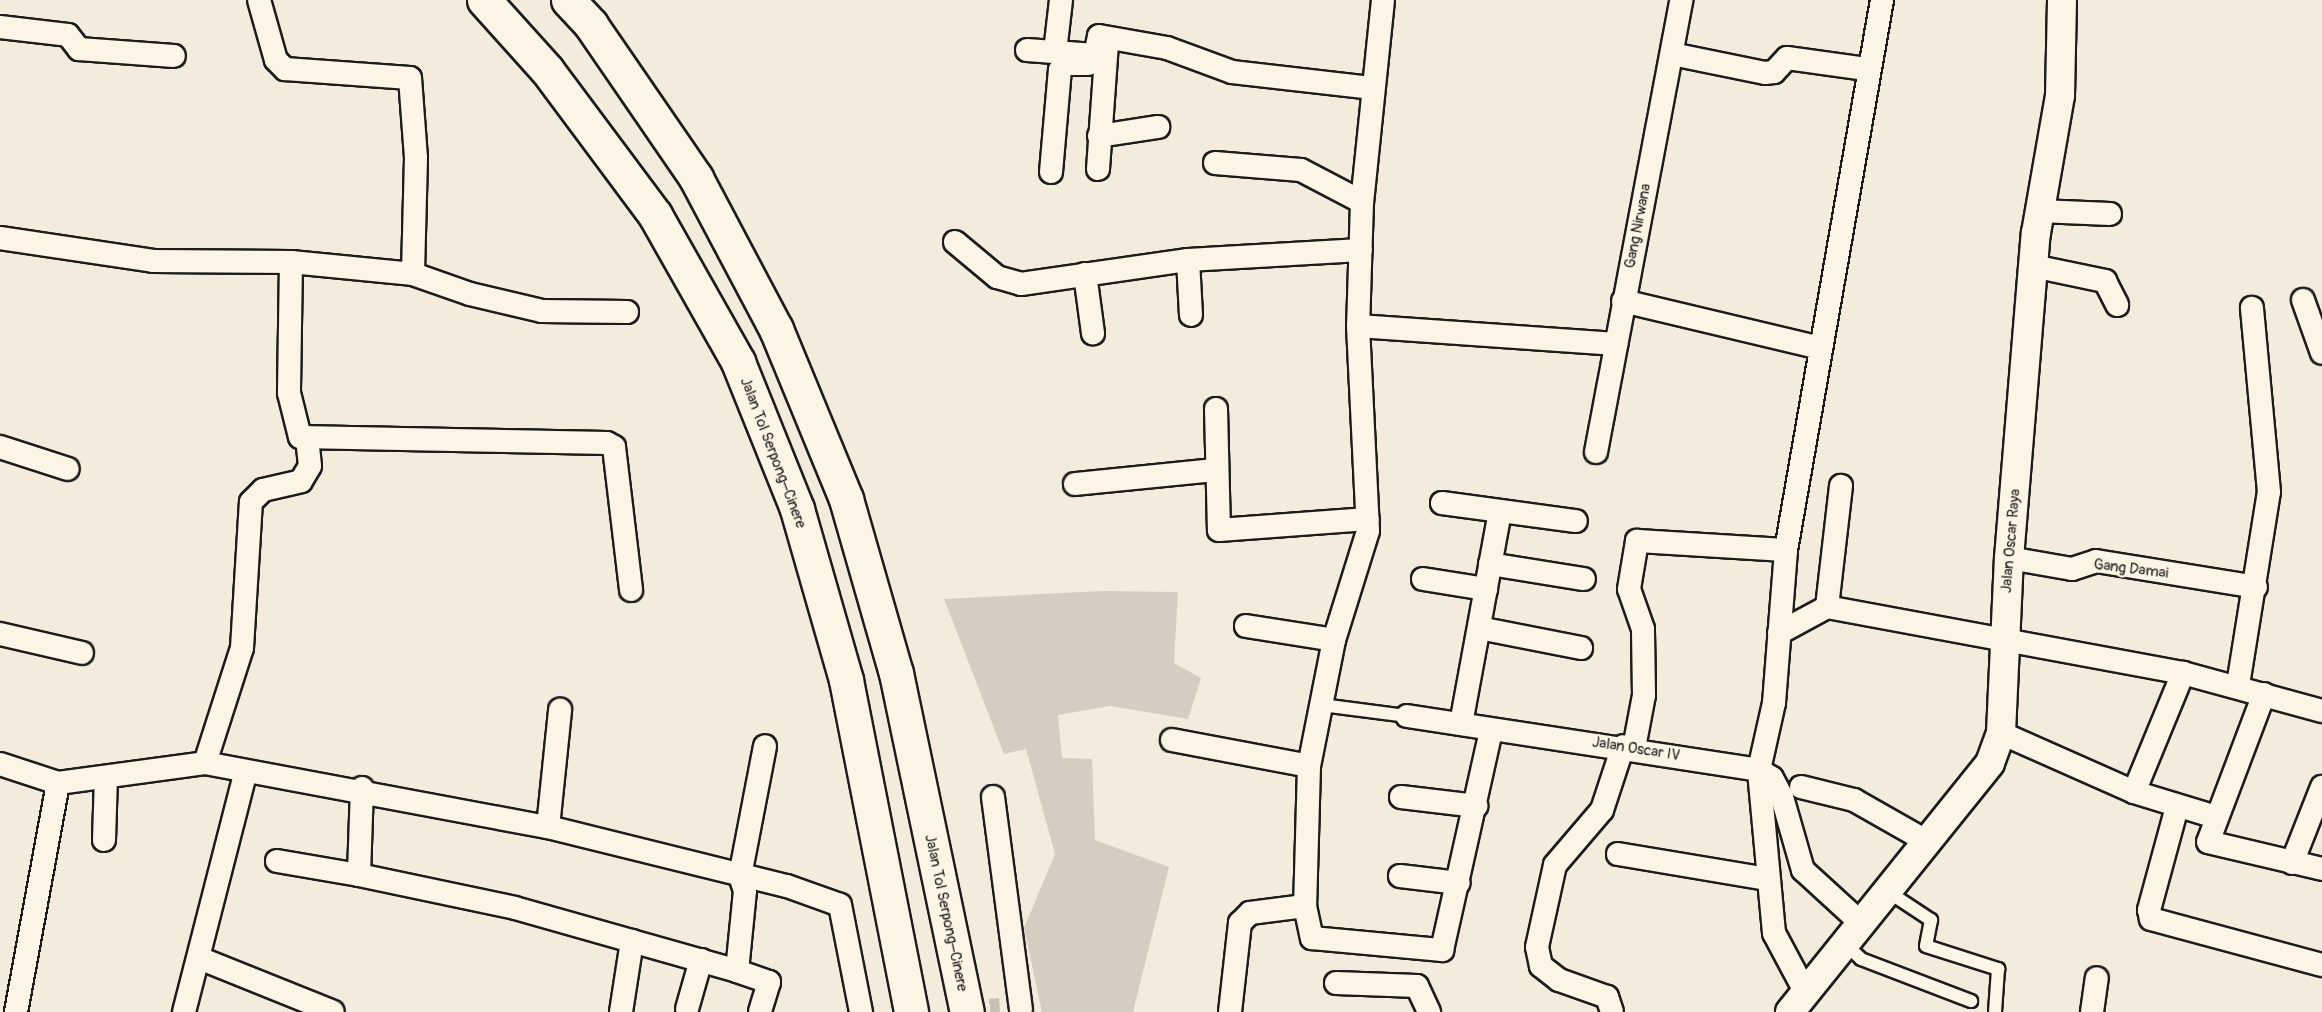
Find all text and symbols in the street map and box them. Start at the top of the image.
street label: Gang Nirwana [1621,182,1655,270]
street label: Jalan Tol Serpong–Cinere [736,375,810,531]
street label: Jalan Oscar Raya [1997,488,2025,594]
street label: Gang Damai [2093,555,2169,583]
street label: Jalan Oscar IV [1591,733,1681,765]
street label: Jalan Tol Serpong–Cinere [921,833,971,993]

